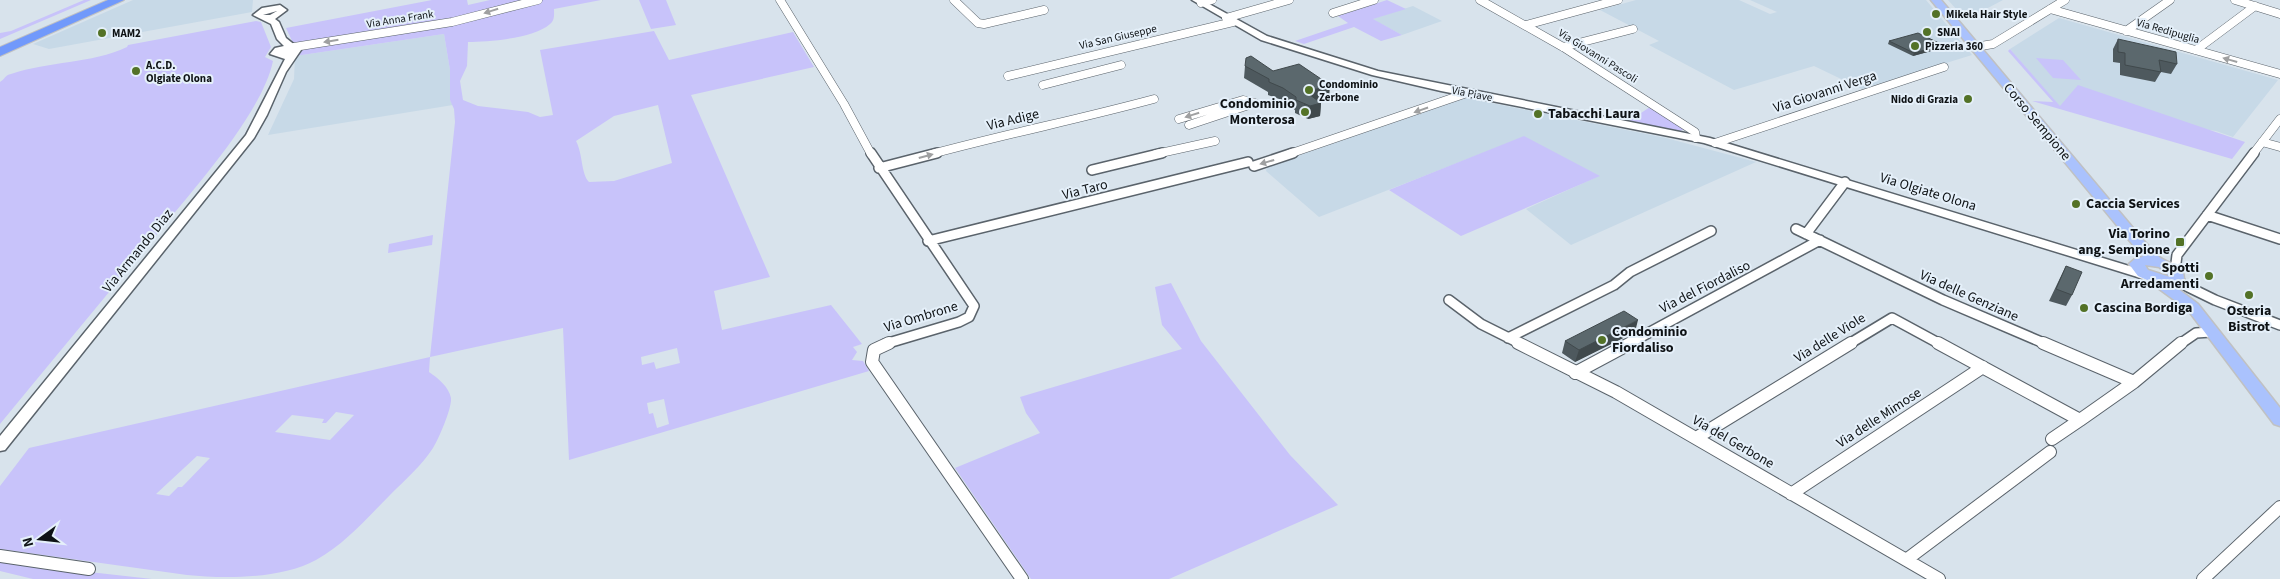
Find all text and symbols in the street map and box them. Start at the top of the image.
street label: Via Anna Frank [365,6,435,32]
place label: Mikela Hair Style [1946,7,2028,22]
one-way arrow [483,8,498,16]
marker: Mikela Hair Style [1930,8,1942,20]
street label: Via Redipuglia [2135,15,2201,47]
street label: Via San Giuseppe [1078,21,1159,53]
street label: Via Giovanni Pascoli [1555,25,1641,87]
place label: SNAI [1937,25,1960,40]
place label: MAM2 [112,26,141,41]
marker: SNAI [1921,26,1933,38]
marker: MAM2 [96,27,108,39]
one-way arrow [323,38,339,46]
place label: Pizzeria 360 [1925,39,1983,54]
marker: Pizzeria 360 [1909,40,1921,52]
one-way arrow [2223,56,2238,64]
place label: A.C.D. Olgiate Olona [145,58,212,86]
marker: A.C.D. Olgiate Olona [130,65,142,77]
street label: Via Giovanni Verga [1771,66,1879,118]
place label: Condominio Zerbone [1319,77,1378,105]
street label: Corso Sempione [1998,79,2076,165]
street label: Via Piave [1450,83,1494,105]
marker: Condominio Zerbone [1303,84,1315,96]
place label: Nido di Grazia [1891,92,1958,107]
marker: Nido di Grazia [1962,93,1974,105]
place label: Condominio Monterosa [1220,94,1295,130]
street label: Via Adige [985,104,1041,136]
place label: Tabacchi Laura [1548,104,1640,124]
marker: Condominio Monterosa [1299,106,1311,118]
one-way arrow [1413,106,1428,114]
marker: Tabacchi Laura [1532,108,1544,120]
one-way arrow [1185,111,1200,119]
one-way arrow [918,152,933,160]
one-way arrow [1259,159,1274,167]
street label: Via Olgiate Olona [1877,168,1979,216]
street label: Via Taro [1060,175,1110,205]
place label: Caccia Services [2086,194,2180,214]
marker: Caccia Services [2070,198,2082,210]
street label: Via Armando Diaz [98,205,178,297]
place label: Via Torino ang. Sempione [2078,224,2170,260]
marker: Via Torino ang. Sempione [2174,236,2186,248]
street label: Via del Fiordaliso [1656,255,1754,319]
place label: Spotti Arredamenti [2120,258,2199,294]
street label: Via delle Genziane [1916,265,2022,327]
marker: Spotti Arredamenti [2203,270,2215,282]
marker: Osteria Bistrot [2243,289,2255,301]
street label: Via Ombrone [882,296,960,338]
place label: Cascina Bordiga [2094,298,2192,318]
place label: Osteria Bistrot [2227,301,2271,337]
marker: Cascina Bordiga [2078,302,2090,314]
street label: Via delle Viole [1790,308,1870,368]
place label: Condominio Fiordaliso [1612,322,1687,358]
marker: Condominio Fiordaliso [1596,334,1608,346]
street label: Via delle Mimose [1833,383,1925,453]
street label: Via del Gerbone [1688,410,1778,474]
north arrow [15,514,65,564]
text: N [18,535,39,549]

